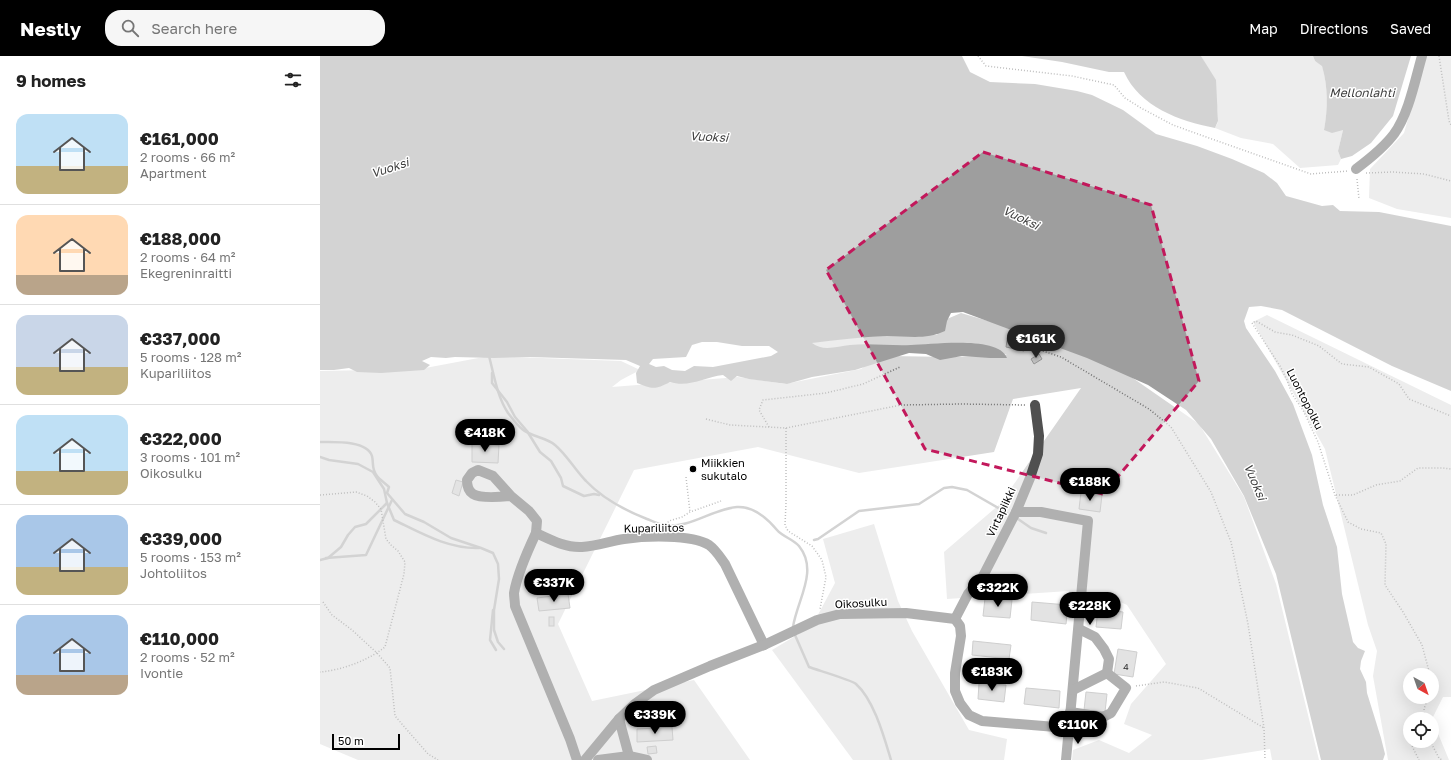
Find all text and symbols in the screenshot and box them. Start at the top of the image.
search box [105,10,385,46]
text: Nestly [20,17,81,40]
icon: search [119,17,141,39]
text: Search here [151,19,237,37]
text: Map [1249,20,1278,37]
text: Directions [1300,20,1368,37]
text: Saved [1390,20,1431,37]
icon: filters [282,69,304,91]
text: 9 homes [16,70,86,91]
water label: Mellonlahti [1329,85,1396,100]
text: €161,000 [140,128,219,149]
water label: Vuoksi [689,128,730,145]
icon: home [48,130,96,178]
text: 2 rooms · 66 m² [140,149,235,165]
water label: Vuoksi [369,154,412,181]
text: Apartment [140,165,207,181]
water label: Vuoksi [1001,202,1043,233]
text: €188,000 [140,228,221,249]
icon: home [48,231,96,279]
text: 2 rooms · 64 m² [140,249,235,265]
text: Ekegreninraitti [140,265,232,281]
pin: €161K [1008,325,1064,359]
text: €337,000 [140,328,221,349]
text: €161K [1016,330,1056,346]
icon: home [48,331,96,379]
text: 5 rooms · 128 m² [140,349,241,365]
text: Kupariliitos [140,365,212,381]
street label: Luontopolku [1285,366,1326,431]
pin: €418K [457,419,513,453]
text: €418K [464,424,506,440]
text: €322,000 [140,428,222,449]
icon: home [48,431,96,479]
text: 3 rooms · 101 m² [140,449,240,465]
place label: Miikkien sukutalo [701,456,747,482]
water label: Vuoksi [1241,461,1271,504]
marker: Miikkien sukutalo [688,464,698,474]
text: Oikosulku [140,465,202,481]
pin: €188K [1062,468,1118,502]
text: €188K [1069,473,1111,489]
street label: Virtapiikki [983,485,1018,539]
street label: Kupariliitos [624,520,685,535]
text: €339,000 [140,528,222,549]
icon: home [48,531,96,579]
text: 5 rooms · 153 m² [140,549,241,565]
text: Johtoliitos [140,565,207,581]
pin: €337K [526,569,582,603]
text: €337K [533,574,575,590]
pin: €322K [970,574,1026,608]
text: €322K [977,579,1019,595]
pin: €228K [1062,592,1118,626]
street label: Oikosulku [834,595,888,610]
text: €228K [1069,597,1111,613]
text: €110,000 [140,628,219,649]
icon: home [48,631,96,679]
text: 2 rooms · 52 m² [140,649,235,665]
pin: €183K [964,658,1020,692]
house number: 4 [1123,661,1129,672]
text: €183K [971,663,1013,679]
text: Ivontie [140,665,183,681]
north arrow [1403,668,1439,704]
map controls [1403,668,1439,748]
pin: €339K [627,701,683,735]
text: €339K [634,706,676,722]
pin: €110K [1050,711,1106,745]
button: locate [1403,712,1439,748]
text: €110K [1058,716,1098,732]
scale bar [332,732,400,751]
text: 50 m [338,734,364,747]

